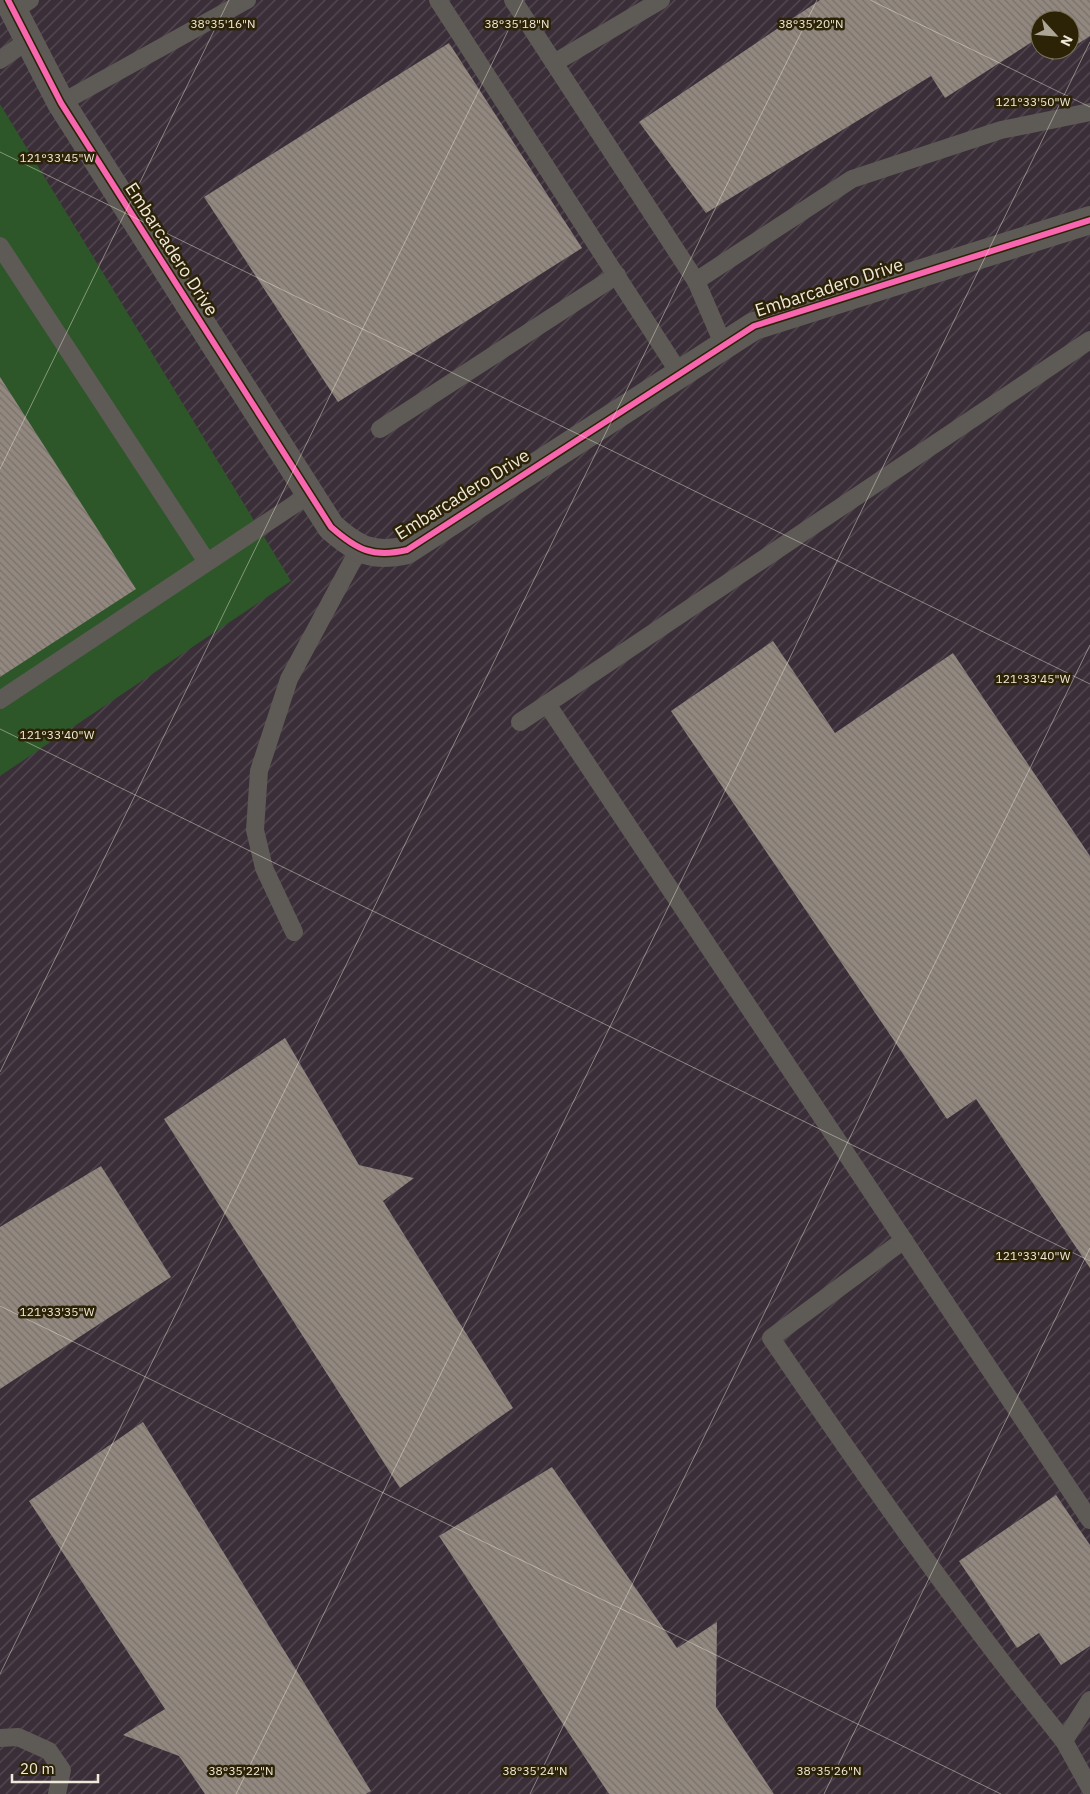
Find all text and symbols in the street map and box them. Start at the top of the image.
north arrow [1030,10,1080,60]
text: 38°35'16"N [190,16,256,31]
text: 38°35'18"N [484,16,550,31]
text: 38°35'20"N [778,16,844,31]
text: N [1056,32,1077,49]
text: 121°33'50"W [996,94,1071,109]
text: 121°33'45"W [20,150,95,165]
street label: Embarcadero Drive [120,178,224,320]
street label: Embarcadero Drive [752,252,906,322]
street label: Embarcadero Drive [390,443,534,545]
text: 121°33'45"W [996,671,1071,686]
text: 121°33'40"W [20,727,95,742]
text: 121°33'40"W [996,1248,1071,1263]
text: 121°33'35"W [20,1304,95,1319]
scale bar [12,1752,99,1784]
text: 20 m [20,1759,55,1778]
text: 38°35'22"N [208,1763,274,1778]
text: 38°35'24"N [502,1763,568,1778]
text: 38°35'26"N [796,1763,862,1778]

